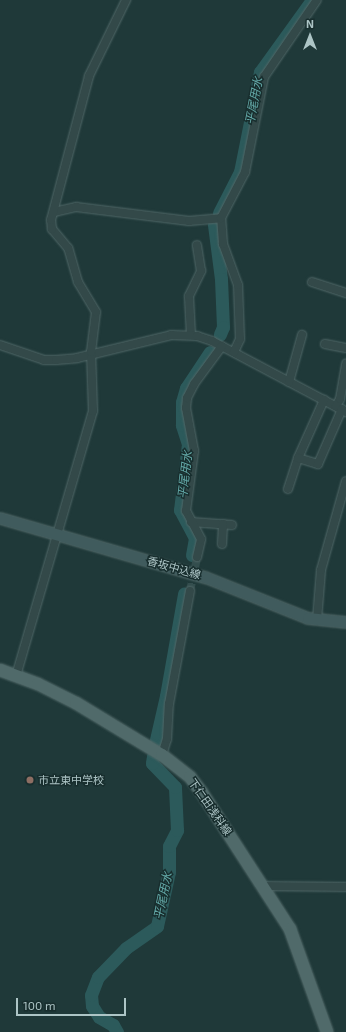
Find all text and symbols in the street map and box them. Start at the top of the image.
north arrow [290,16,330,56]
text: N [306,17,314,30]
water label: 平尾用水 [242,76,266,126]
water label: 平尾用水 [175,450,195,500]
street label: 香坂中込線 [146,554,202,582]
place label: 市立東中学校 [38,773,104,787]
marker: 市立東中学校 [25,775,35,785]
street label: 下仁田浅科線 [186,776,234,838]
water label: 平尾用水 [151,871,175,921]
scale bar [18,990,128,1016]
text: 100 m [23,998,55,1012]

